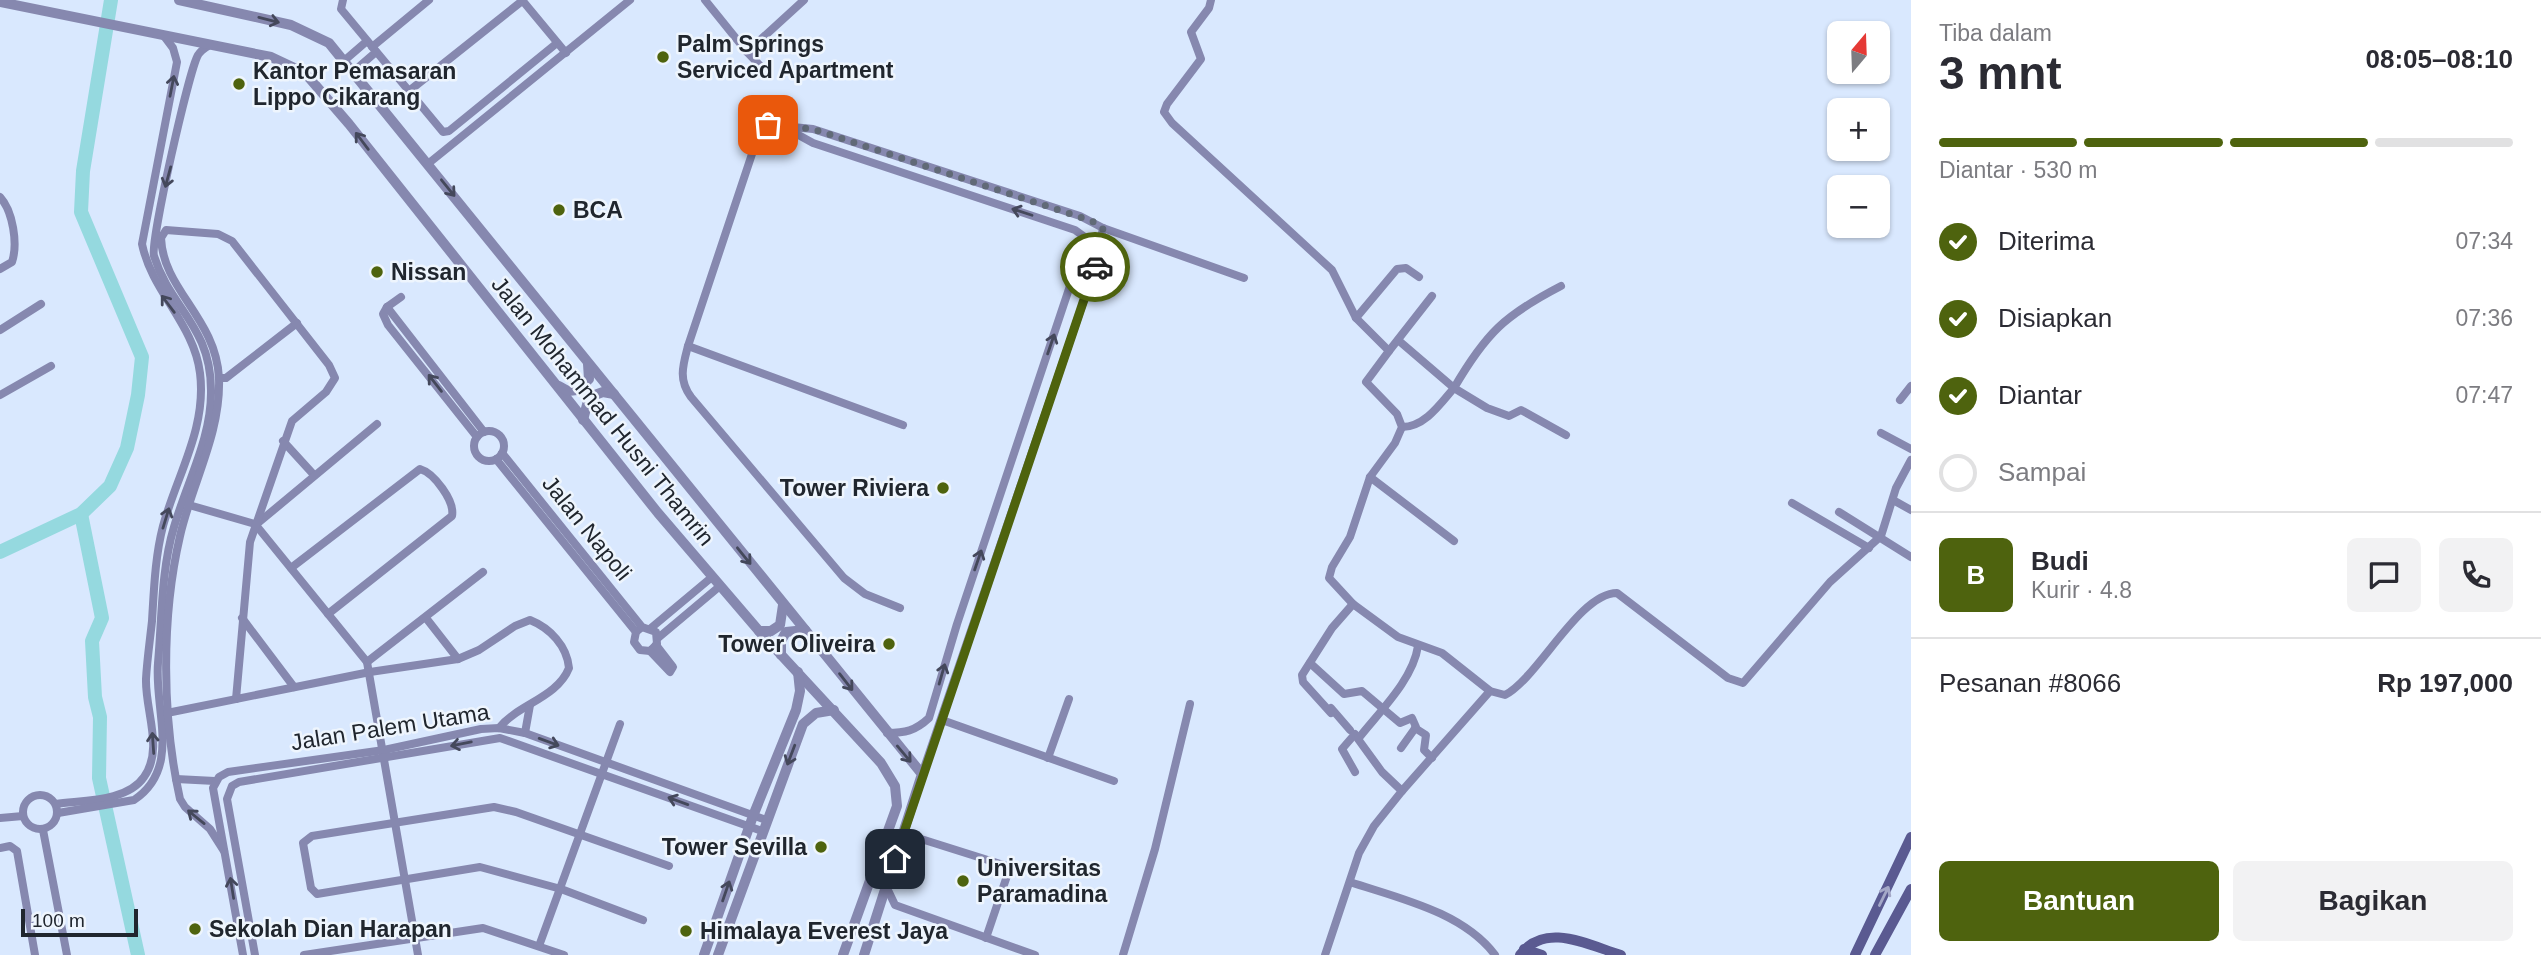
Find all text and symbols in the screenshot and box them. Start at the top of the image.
one-way arrow [258,14,280,27]
text: Tiba dalam [1939,20,2052,46]
north arrow [1827,21,1890,84]
map controls [1827,21,1890,238]
place label: Palm Springs Serviced Apartment [677,31,894,83]
text: 08:05–08:10 [2366,44,2513,74]
text: 3 mnt [1939,47,2062,99]
marker: Palm Springs Serviced Apartment [655,49,671,65]
place label: Kantor Pemasaran Lippo Cikarang [253,58,456,110]
one-way arrow [166,75,180,98]
marker: Kantor Pemasaran Lippo Cikarang [231,76,247,92]
pin [738,95,798,155]
button: + [1827,98,1890,161]
icon: bag [749,106,787,144]
one-way arrow [354,132,369,150]
text: Diantar · 530 m [1939,157,2098,183]
one-way arrow [161,165,174,188]
button: − [1827,175,1890,238]
one-way arrow [441,178,456,196]
place label: BCA [573,197,623,223]
marker: BCA [551,202,567,218]
one-way arrow [1011,205,1033,218]
icon: check [1939,223,1977,261]
text: Diterima [1998,226,2095,256]
text: 07:34 [2455,228,2513,254]
courier [1060,232,1130,302]
icon: car [1076,248,1114,286]
place label: Nissan [391,259,466,285]
marker: Nissan [369,264,385,280]
street label: Jalan Mohammad Husni Thamrin [486,271,720,551]
one-way arrow [161,295,176,314]
icon: check [1939,300,1977,338]
text: Disiapkan [1998,303,2112,333]
text: 07:36 [2455,305,2513,331]
one-way arrow [1046,334,1059,356]
one-way arrow [427,375,442,393]
icon: check [1939,377,1977,415]
text: Diantar [1998,380,2082,410]
text: 07:47 [2455,382,2513,408]
text: Sampai [1998,457,2086,487]
street label: Jalan Napoli [537,471,637,585]
place label: Tower Riviera [780,475,929,501]
marker: Tower Riviera [935,480,951,496]
one-way arrow [161,507,174,529]
button: chat [2347,538,2421,612]
button: phone [2439,538,2513,612]
text: Budi [2031,546,2089,576]
one-way arrow [736,547,752,565]
one-way arrow [973,549,986,571]
text: B [1967,560,1985,590]
text: Kurir · 4.8 [2031,577,2132,603]
place label: Tower Oliveira [718,631,875,657]
marker: Tower Oliveira [881,636,897,652]
one-way arrow [936,663,949,685]
text: Pesanan #8066 [1939,668,2121,698]
text: Rp 197,000 [2377,668,2513,698]
one-way arrow [839,672,854,690]
street label: Jalan Palem Utama [289,698,491,756]
one-way arrow [146,732,159,755]
one-way arrow [538,737,560,749]
one-way arrow [450,738,473,751]
one-way arrow [784,743,797,765]
one-way arrow [896,744,912,762]
one-way arrow [667,794,689,806]
one-way arrow [188,809,206,824]
pin [865,829,925,889]
place label: Tower Sevilla [662,834,807,860]
marker: Tower Sevilla [813,839,829,855]
icon: home [876,840,914,878]
place label: Universitas Paramadina [977,855,1108,907]
button: Bantuan [1939,861,2219,941]
button: Bagikan [2233,861,2513,941]
marker: Universitas Paramadina [955,873,971,889]
one-way arrow [225,877,238,900]
one-way arrow [721,880,734,902]
one-way arrow [1877,886,1891,907]
scale bar [21,906,138,938]
text: 100 m [32,910,85,931]
place label: Sekolah Dian Harapan [209,916,452,942]
place label: Himalaya Everest Jaya [700,918,948,944]
marker: Sekolah Dian Harapan [187,921,203,937]
marker: Himalaya Everest Jaya [678,923,694,939]

